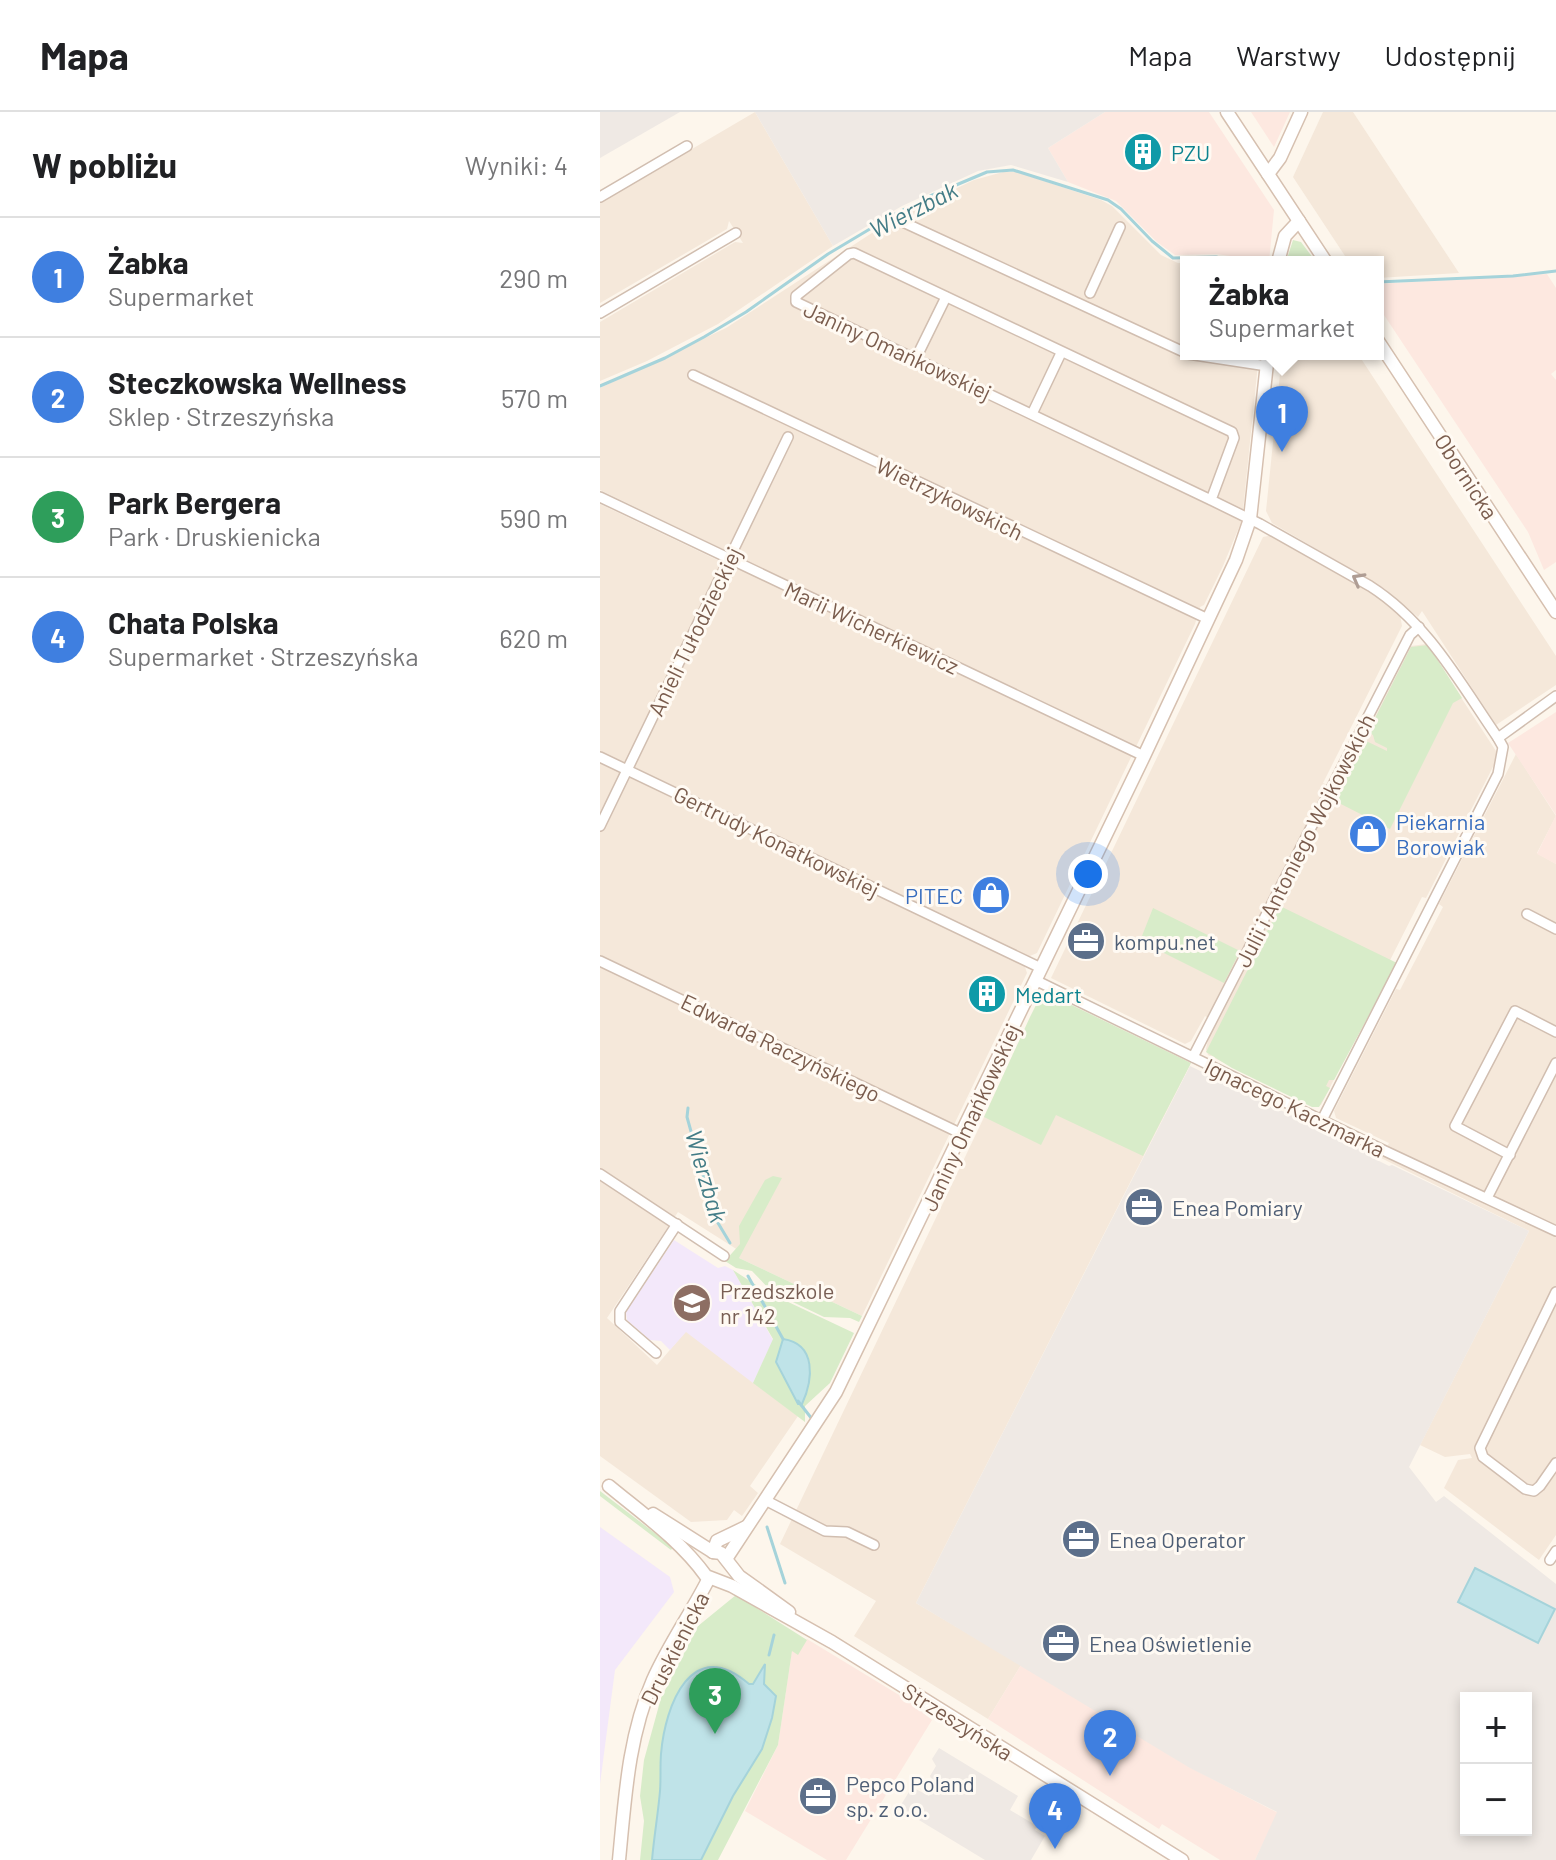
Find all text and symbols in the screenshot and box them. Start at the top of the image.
text: Mapa [40,32,129,78]
text: Mapa [1128,38,1192,72]
text: Warstwy [1236,38,1341,72]
text: Udostępnij [1385,38,1516,72]
building icon: PZU [1122,131,1164,173]
place label: PZU [1171,139,1210,165]
text: W pobliżu [32,144,177,185]
text: Wyniki: 4 [465,149,568,180]
water label: Wierzbak [864,174,962,243]
text: Żabka [108,244,189,280]
popup [1180,256,1384,360]
text: 1 [53,262,63,293]
text: 290 m [499,262,568,293]
text: Żabka [1209,275,1289,311]
text: Supermarket [108,280,255,311]
street label: Janiny Omańkowskiej [800,295,996,405]
text: Supermarket [1209,311,1355,342]
text: Steczkowska Wellness [108,364,407,400]
text: 2 [51,382,65,413]
text: 570 m [501,382,568,413]
pin: 1 [1256,386,1308,452]
text: Sklep · Strzeszyńska [108,400,334,431]
street label: Obornicka [1430,428,1504,524]
street label: Wietrzykowskich [872,451,1028,545]
text: Park Bergera [108,484,281,520]
text: 3 [51,502,65,533]
text: 590 m [500,502,568,533]
text: Park · Druskienicka [108,520,321,551]
street label: Anieli Tułodzieckiej [642,542,746,720]
one-way arrow [1352,573,1367,589]
street label: Marii Wicherkiewicz [781,575,963,679]
text: Chata Polska [108,604,279,640]
text: 4 [50,622,66,653]
text: 620 m [499,622,568,653]
text: Supermarket · Strzeszyńska [108,640,418,671]
street label: Julii i Antoniego Wojkowskich [1229,709,1379,971]
street label: Gertrudy Konatkowskiej [670,780,884,902]
place label: Piekarnia Borowiak [1396,808,1485,859]
shop icon: Piekarnia Borowiak [1347,813,1389,855]
your location [1068,854,1108,894]
shop icon: PITEC [970,874,1012,916]
place label: PITEC [905,882,963,908]
office icon: kompu.net [1065,920,1107,962]
place label: kompu.net [1114,928,1216,954]
building icon: Medart [966,973,1008,1015]
place label: Medart [1015,981,1082,1007]
street label: Edwarda Raczyńskiego [677,987,885,1107]
street label: Janiny Omańkowskiej [915,1019,1025,1215]
street label: Ignacego Kaczmarka [1201,1052,1389,1162]
water label: Wierzbak [680,1126,734,1226]
office icon: Enea Pomiary [1123,1186,1165,1228]
place label: Enea Pomiary [1172,1194,1303,1220]
place label: Przedszkole nr 142 [720,1277,834,1328]
school or university icon: Przedszkole nr 142 [671,1282,713,1324]
office icon: Enea Operator [1060,1518,1102,1560]
place label: Enea Operator [1109,1526,1245,1552]
street label: Druskienicka [634,1587,714,1709]
office icon: Enea Oświetlenie [1040,1622,1082,1664]
place label: Enea Oświetlenie [1089,1630,1252,1656]
pin: 3 [689,1668,741,1734]
street label: Strzeszyńska [898,1677,1018,1765]
map controls [1460,1692,1532,1836]
button: + [1460,1692,1532,1764]
pin: 2 [1084,1710,1136,1776]
button: − [1460,1764,1532,1836]
place label: Pepco Poland sp. z o.o. [846,1770,975,1821]
office icon: Pepco Poland sp. z o.o. [797,1775,839,1817]
pin: 4 [1029,1783,1081,1849]

